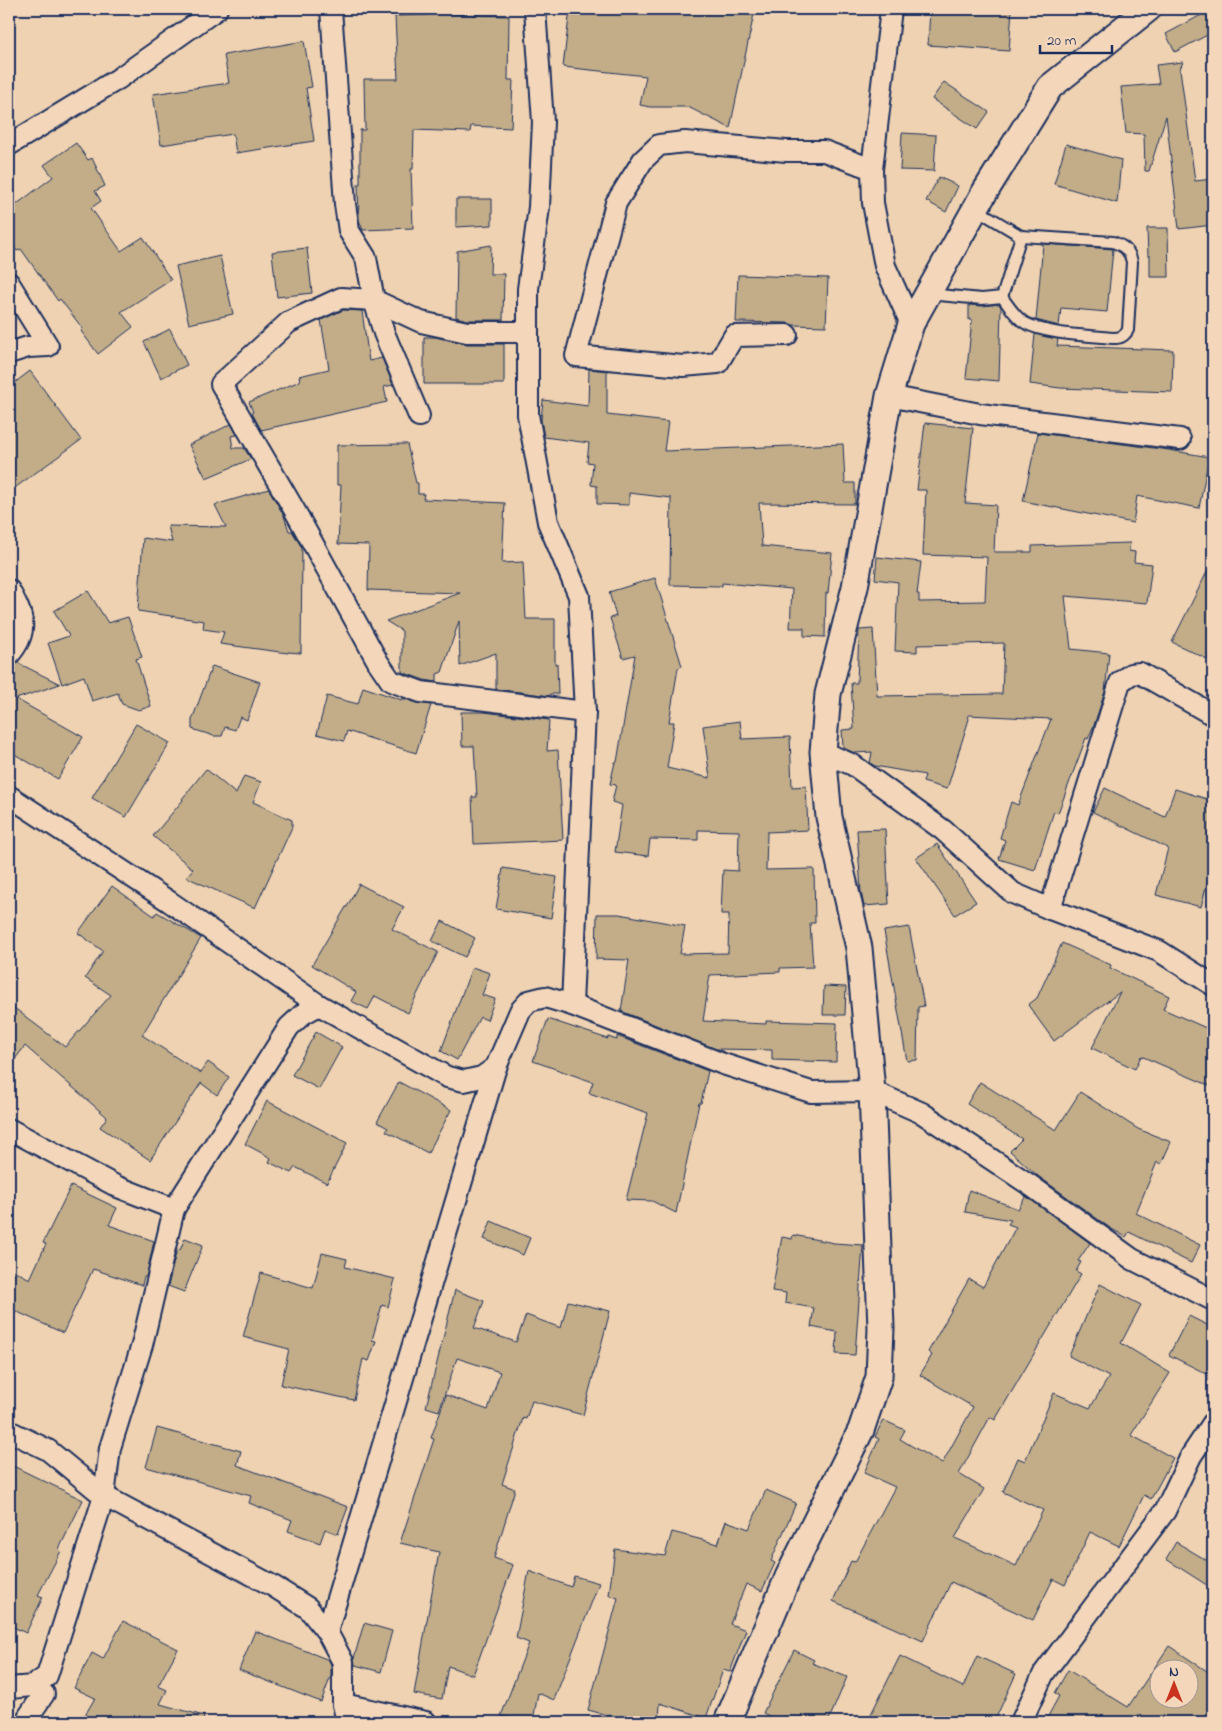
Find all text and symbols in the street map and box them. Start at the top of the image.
scale bar [1040,22,1112,54]
text: 20 m [1047,30,1077,52]
north arrow [1150,1658,1200,1708]
text: N [1169,1662,1179,1683]

